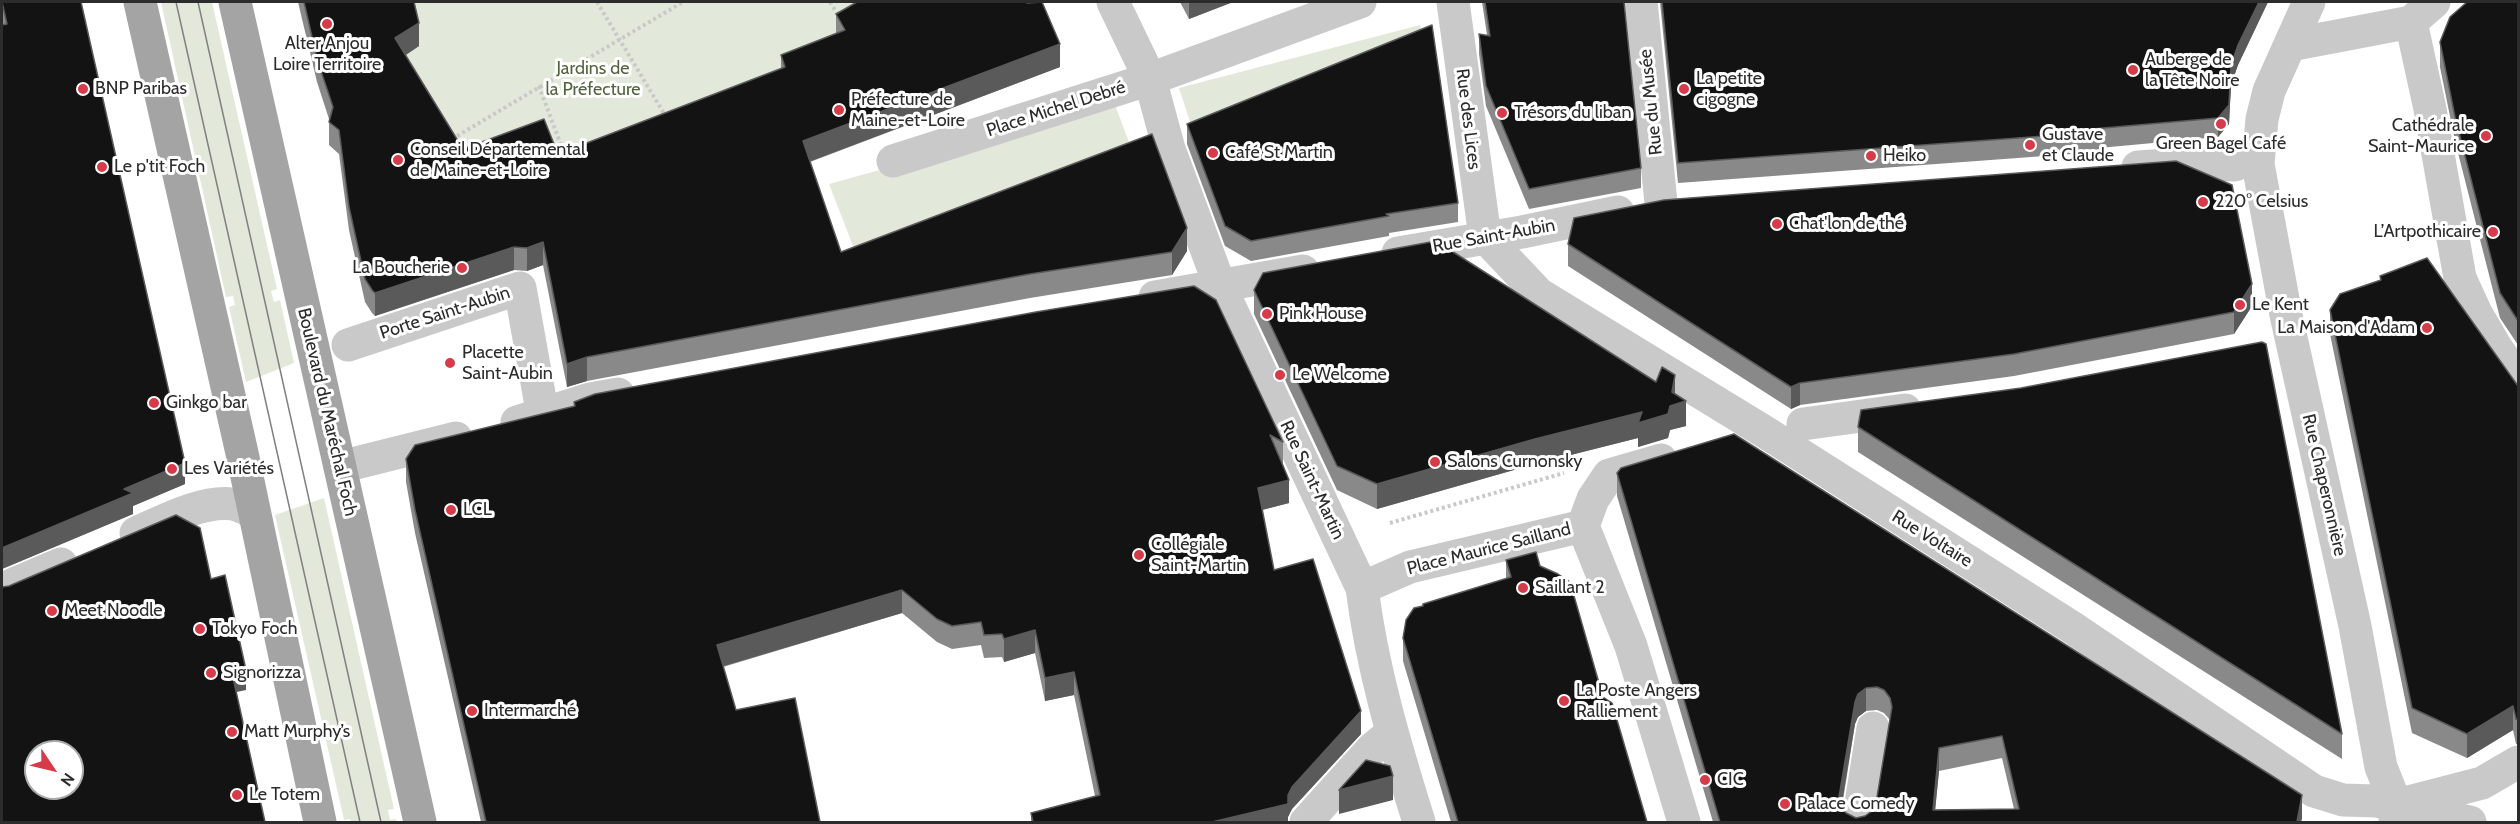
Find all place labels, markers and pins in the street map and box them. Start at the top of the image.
marker: Alter Anjou Loire Territoire [320,17,334,31]
place label: Alter Anjou Loire Territoire [273,33,381,76]
place label: Auberge de la Tête Noire [2145,49,2239,92]
marker: Auberge de la Tête Noire [2126,63,2140,77]
place label: La petite cigogne [1696,68,1762,110]
place label: BNP Paribas [95,78,187,100]
marker: BNP Paribas [76,82,90,96]
marker: La petite cigogne [1677,82,1691,96]
place label: Préfecture de Maine-et-Loire [851,89,965,132]
place label: Trésors du liban [1514,102,1631,124]
marker: Préfecture de Maine-et-Loire [832,103,846,117]
marker: Trésors du liban [1495,106,1509,120]
place label: Cathédrale Saint-Maurice [2368,115,2474,158]
marker: Green Bagel Café [2214,117,2228,131]
place label: Gustave et Claude [2042,124,2114,166]
marker: Cathédrale Saint-Maurice [2479,129,2493,143]
place label: Green Bagel Café [2156,133,2286,155]
marker: Gustave et Claude [2023,138,2037,152]
place label: Conseil Départemental de Maine-et-Loire [410,139,585,182]
place label: Café St Martin [1225,142,1333,164]
place label: Heiko [1883,145,1926,167]
marker: Café St Martin [1206,146,1220,160]
marker: Heiko [1864,149,1878,163]
marker: Conseil Départemental de Maine-et-Loire [391,153,405,167]
place label: Le p'tit Foch [114,156,205,178]
marker: Le p'tit Foch [95,160,109,174]
place label: 220° Celsius [2215,191,2308,213]
marker: 220° Celsius [2196,195,2210,209]
place label: Chat'lon de thé [1789,213,1904,235]
marker: Chat'lon de thé [1770,217,1784,231]
place label: L’Artpothicaire [2374,221,2481,243]
marker: L’Artpothicaire [2486,225,2500,239]
place label: La Boucherie [352,257,450,279]
marker: La Boucherie [455,261,469,275]
place label: Le Kent [2252,294,2309,316]
marker: Le Kent [2233,298,2247,312]
place label: Pink House [1279,303,1364,325]
marker: Pink House [1260,307,1274,321]
place label: La Maison d'Adam [2277,317,2415,339]
marker: La Maison d'Adam [2420,321,2434,335]
place label: Placette Saint-Aubin [462,342,553,385]
marker: Placette Saint-Aubin [443,356,457,370]
place label: Le Welcome [1292,364,1387,386]
marker: Le Welcome [1273,368,1287,382]
place label: Ginkgo bar [166,392,247,414]
marker: Ginkgo bar [147,396,161,410]
place label: Salons Curnonsky [1447,451,1582,473]
marker: Salons Curnonsky [1428,455,1442,469]
place label: Les Variétés [184,458,274,480]
marker: Les Variétés [165,462,179,476]
place label: LCL [463,499,492,521]
marker: LCL [444,503,458,517]
place label: Collégiale Saint-Martin [1151,534,1246,576]
marker: Collégiale Saint-Martin [1132,548,1146,562]
place label: Saillant 2 [1535,577,1605,599]
marker: Saillant 2 [1516,581,1530,595]
place label: Meet Noodle [64,600,163,622]
marker: Meet Noodle [45,604,59,618]
place label: Tokyo Foch [212,618,297,640]
marker: Tokyo Foch [193,622,207,636]
place label: Signorizza [223,662,301,684]
marker: Signorizza [204,666,218,680]
place label: La Poste Angers Ralliement [1576,680,1697,722]
marker: La Poste Angers Ralliement [1557,694,1571,708]
place label: Intermarché [484,700,576,722]
marker: Intermarché [465,704,479,718]
place label: Matt Murphy’s [244,721,350,743]
marker: Matt Murphy’s [225,725,239,739]
place label: CIC [1717,769,1744,791]
marker: CIC [1698,773,1712,787]
place label: Le Totem [249,784,320,806]
marker: Le Totem [230,788,244,802]
place label: Palace Comedy [1797,793,1915,815]
marker: Palace Comedy [1778,797,1792,811]

